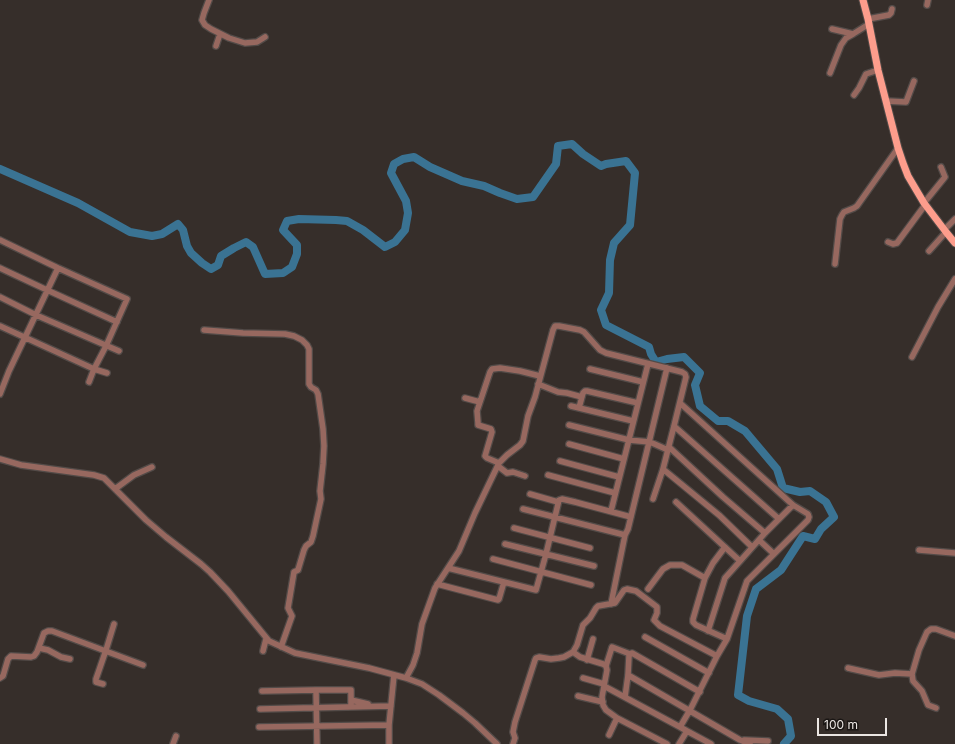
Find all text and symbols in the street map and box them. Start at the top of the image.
scale bar [819,710,889,736]
text: 100 m [824,717,858,732]

